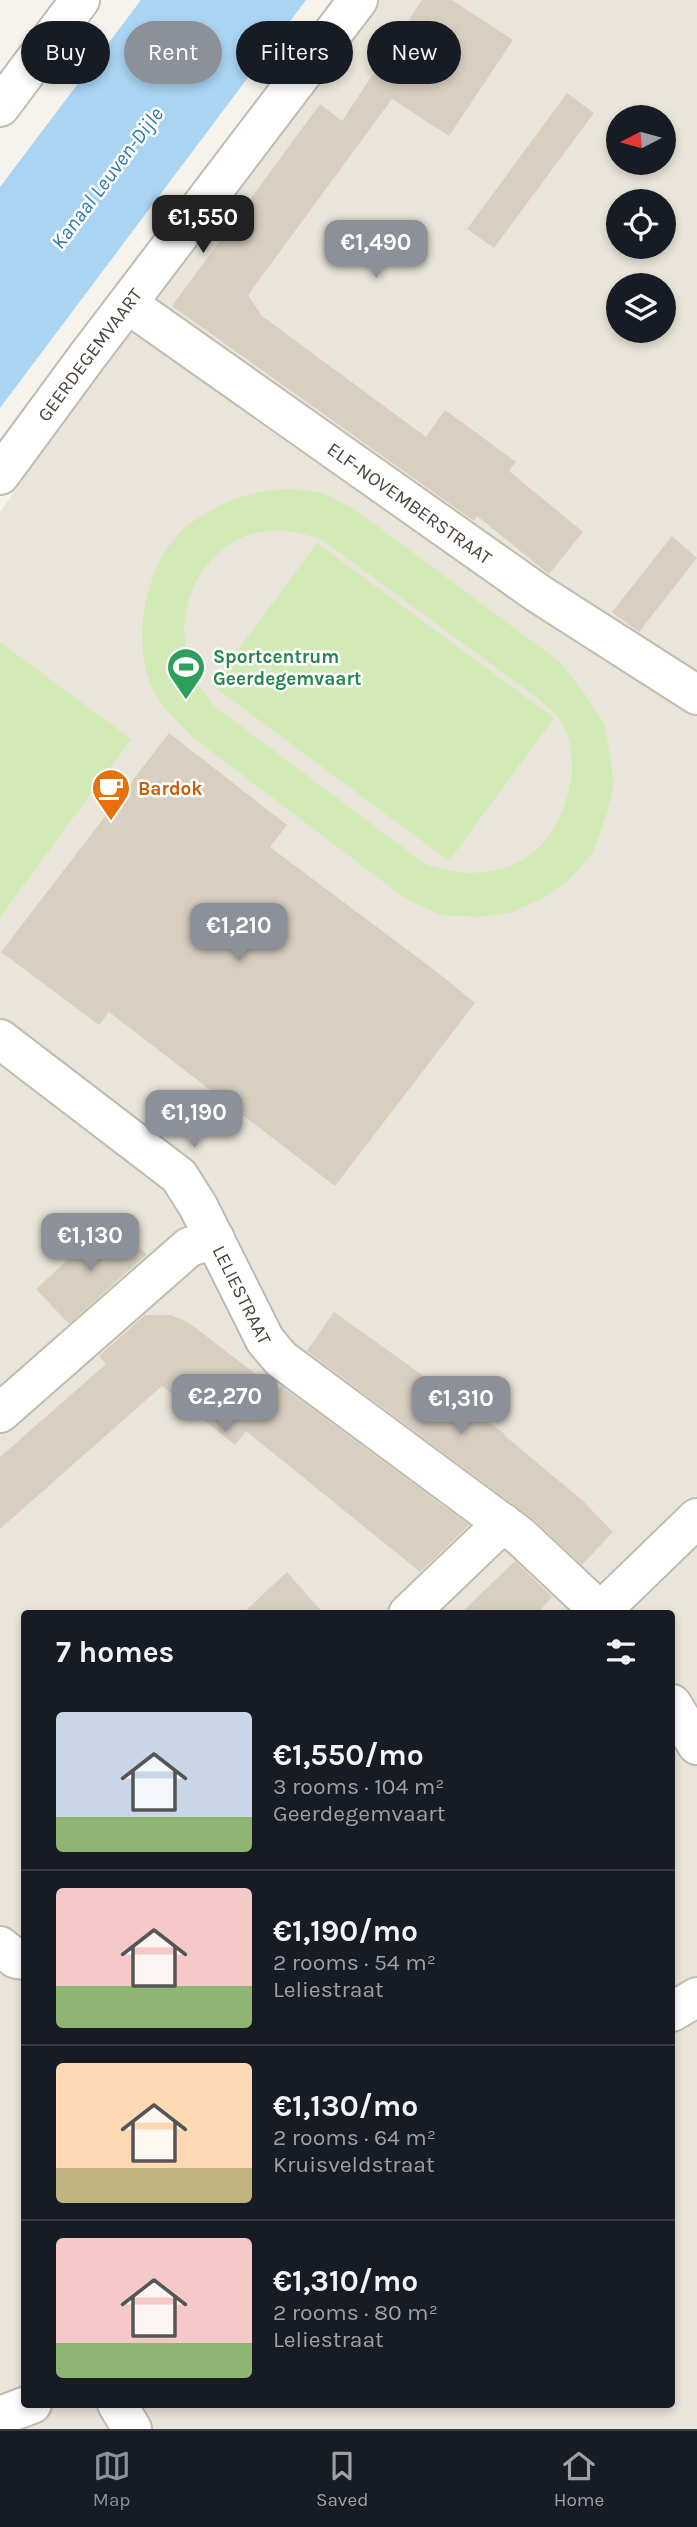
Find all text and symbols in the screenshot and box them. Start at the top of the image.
chip: Buy [21,21,110,84]
chip: Rent [124,21,222,84]
chip: Filters [236,21,353,84]
chip: New [367,21,461,84]
water label: Kanaal Leuven-Dijle [46,102,168,253]
north arrow [606,105,676,175]
map controls [606,105,676,343]
button: locate [606,189,676,259]
pin: €1,550 [146,196,260,255]
text: €1,550 [168,204,238,231]
pin: €1,490 [319,220,433,280]
text: €1,490 [341,229,411,256]
button: layers [606,273,676,343]
street label: GEERDEGEMVAART [33,284,147,426]
street label: ELF-NOVEMBERSTRAAT [323,438,496,570]
sports icon: Sportcentrum Geerdegemvaart [165,646,207,701]
place label: Sportcentrum Geerdegemvaart [213,646,361,690]
cafe icon: Bardok [90,767,132,822]
place label: Bardok [138,778,203,800]
pin: €1,210 [182,904,296,963]
text: €1,210 [206,912,272,939]
pin: €1,190 [137,1090,251,1150]
text: €1,190 [161,1099,227,1126]
pin: €1,130 [33,1214,147,1273]
text: €1,130 [57,1222,123,1249]
street label: LELIESTRAAT [207,1242,276,1349]
pin: €2,270 [168,1374,282,1434]
pin: €1,310 [404,1376,518,1436]
text: €2,270 [188,1383,262,1410]
text: €1,310 [428,1385,494,1412]
icon: filters [602,1633,640,1671]
text: 7 homes [56,1634,174,1670]
text: €1,550/mo [273,1737,424,1773]
icon: home [112,1740,196,1824]
text: 3 rooms · 104 m² [273,1773,444,1800]
text: Geerdegemvaart [273,1800,445,1827]
text: €1,190/mo [273,1913,418,1949]
icon: home [112,1916,196,2000]
text: 2 rooms · 54 m² [273,1949,436,1976]
text: Leliestraat [273,1976,384,2003]
text: €1,130/mo [273,2088,418,2124]
icon: home [112,2091,196,2175]
text: 2 rooms · 64 m² [273,2124,436,2151]
text: Kruisveldstraat [273,2151,435,2178]
text: €1,310/mo [273,2263,418,2299]
icon: home [112,2266,196,2350]
text: 2 rooms · 80 m² [273,2299,438,2326]
text: Leliestraat [273,2326,384,2353]
tab: Map [93,2447,131,2511]
tab: Saved [316,2447,368,2511]
tab: Home [554,2447,604,2511]

